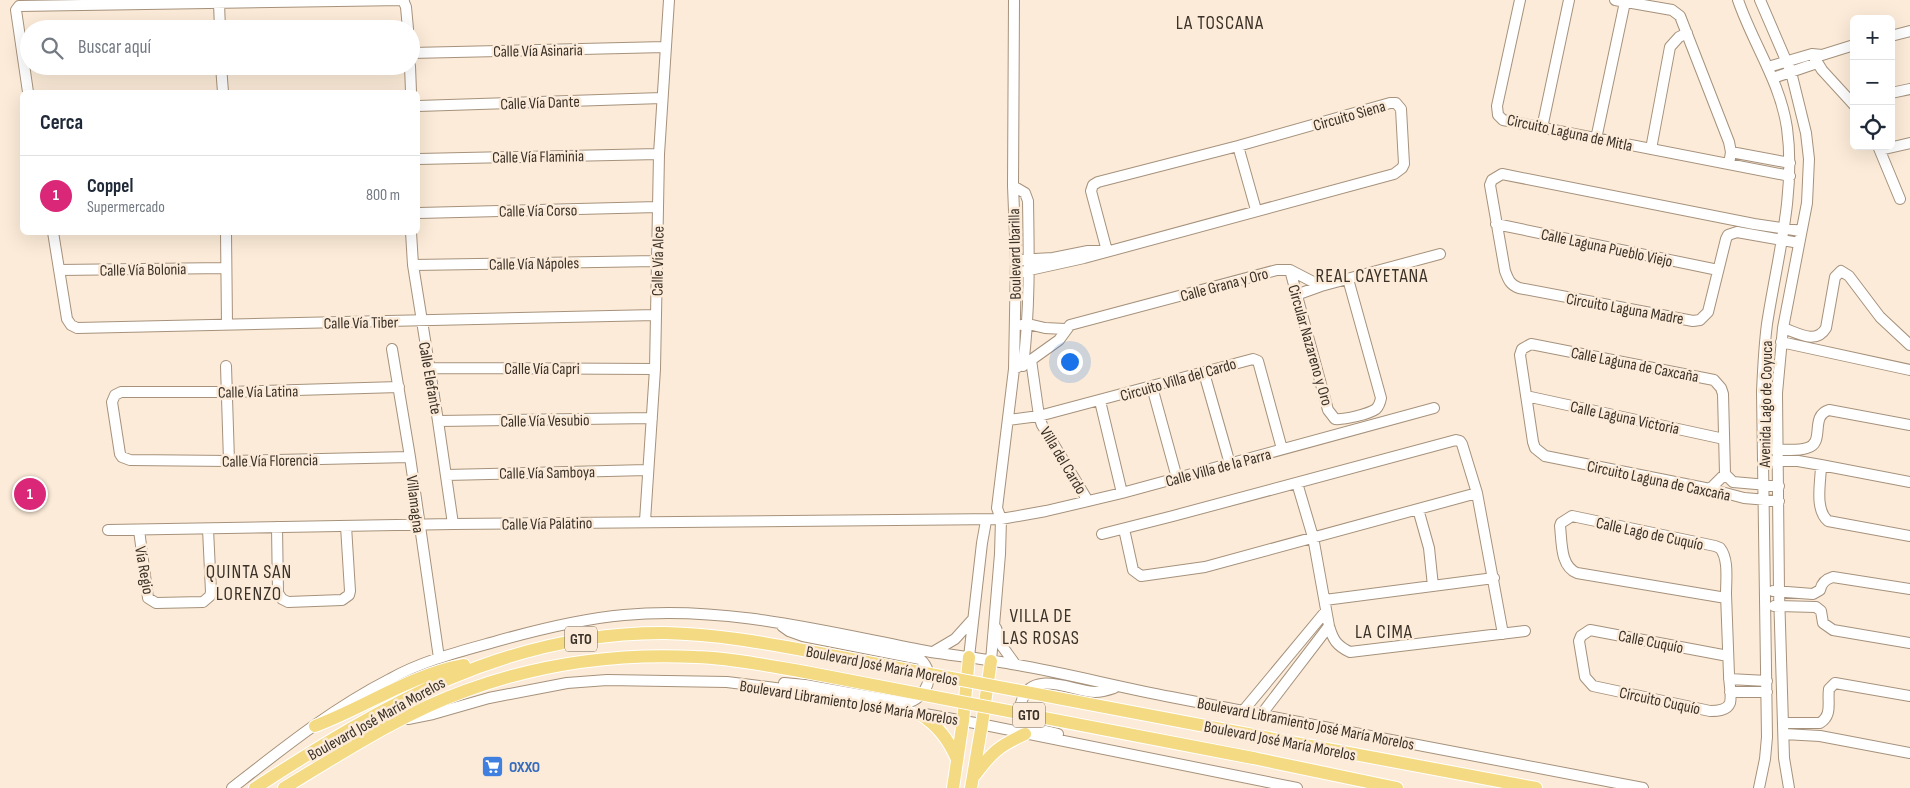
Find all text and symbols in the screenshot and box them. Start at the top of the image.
district label: LA TOSCANA [1176,12,1264,35]
map controls [1850,15,1895,150]
button: + [1850,15,1895,60]
search box [20,20,420,75]
icon: search [38,34,66,62]
text: Buscar aquí [78,36,151,59]
street label: Calle Vía Asinaria [493,41,583,62]
button: − [1850,60,1895,105]
street label: Calle Vía Dante [500,93,580,114]
street label: Circuito Siena [1311,97,1388,136]
button: locate [1850,105,1895,150]
text: Cerca [40,110,83,135]
street label: Circuito Laguna de Mitla [1505,111,1634,156]
street label: Calle Vía Flaminia [492,147,584,168]
text: Coppel [87,175,133,198]
text: 1 [53,186,59,205]
text: 800 m [366,186,400,205]
text: Supermercado [87,198,165,217]
street label: Calle Vía Corso [499,201,577,222]
street label: Boulevard Ibarilla [1005,208,1026,300]
street label: Calle Laguna Pueblo Viejo [1539,225,1674,272]
street label: Calle Vía Alce [648,226,669,296]
street label: Calle Vía Nápoles [489,254,580,275]
street label: Calle Vía Bolonia [99,260,187,281]
street label: Calle Grana y Oro [1178,265,1270,306]
district label: REAL CAYETANA [1316,265,1428,288]
street label: Circular Nazareno y Oro [1283,283,1336,408]
street label: Circuito Laguna Madre [1565,290,1685,329]
street label: Calle Vía Tiber [324,313,399,334]
street label: Calle Elefante [414,340,445,416]
street label: Avenida Lago de Coyuca [1756,340,1777,469]
street label: Calle Laguna de Caxcaña [1569,344,1700,387]
your location [1057,349,1083,375]
street label: Circuito Villa del Cardo [1118,355,1239,406]
street label: Calle Vía Capri [504,360,580,379]
street label: Calle Vía Latina [218,382,298,403]
street label: Calle Laguna Victoria [1568,398,1681,439]
street label: Calle Vía Vesubio [500,411,590,432]
street label: Villa del Cardo [1035,424,1090,498]
street label: Calle Villa de la Parra [1164,445,1273,492]
street label: Calle Vía Florencia [222,451,318,472]
street label: Circuito Laguna de Caxcaña [1585,457,1732,506]
street label: Calle Vía Samboya [499,463,595,484]
street label: Villamagna [402,474,427,534]
pin: 1 [14,475,46,513]
street label: Calle Vía Palatino [502,514,593,535]
street label: Calle Lago de Cuquío [1594,514,1705,555]
street label: Vía Regio [130,545,157,596]
district label: QUINTA SAN LORENZO [206,561,292,606]
district label: VILLA DE LAS ROSAS [1002,605,1080,650]
district label: LA CIMA [1355,621,1413,644]
road number: GTO [565,626,597,652]
street label: Calle Cuquío [1617,627,1685,658]
street label: Boulevard José María Morelos [804,642,959,691]
street label: Boulevard José María Morelos [305,673,449,765]
street label: Boulevard Libramiento José María Morelos [738,677,960,730]
street label: Circuito Cuquío [1617,684,1702,719]
street label: Boulevard Libramiento José María Morelos [1195,694,1416,755]
road number: GTO [1013,702,1045,728]
street label: Boulevard José María Morelos [1202,717,1357,766]
supermarket icon: OXXO [481,754,505,778]
place label: OXXO [509,758,540,777]

